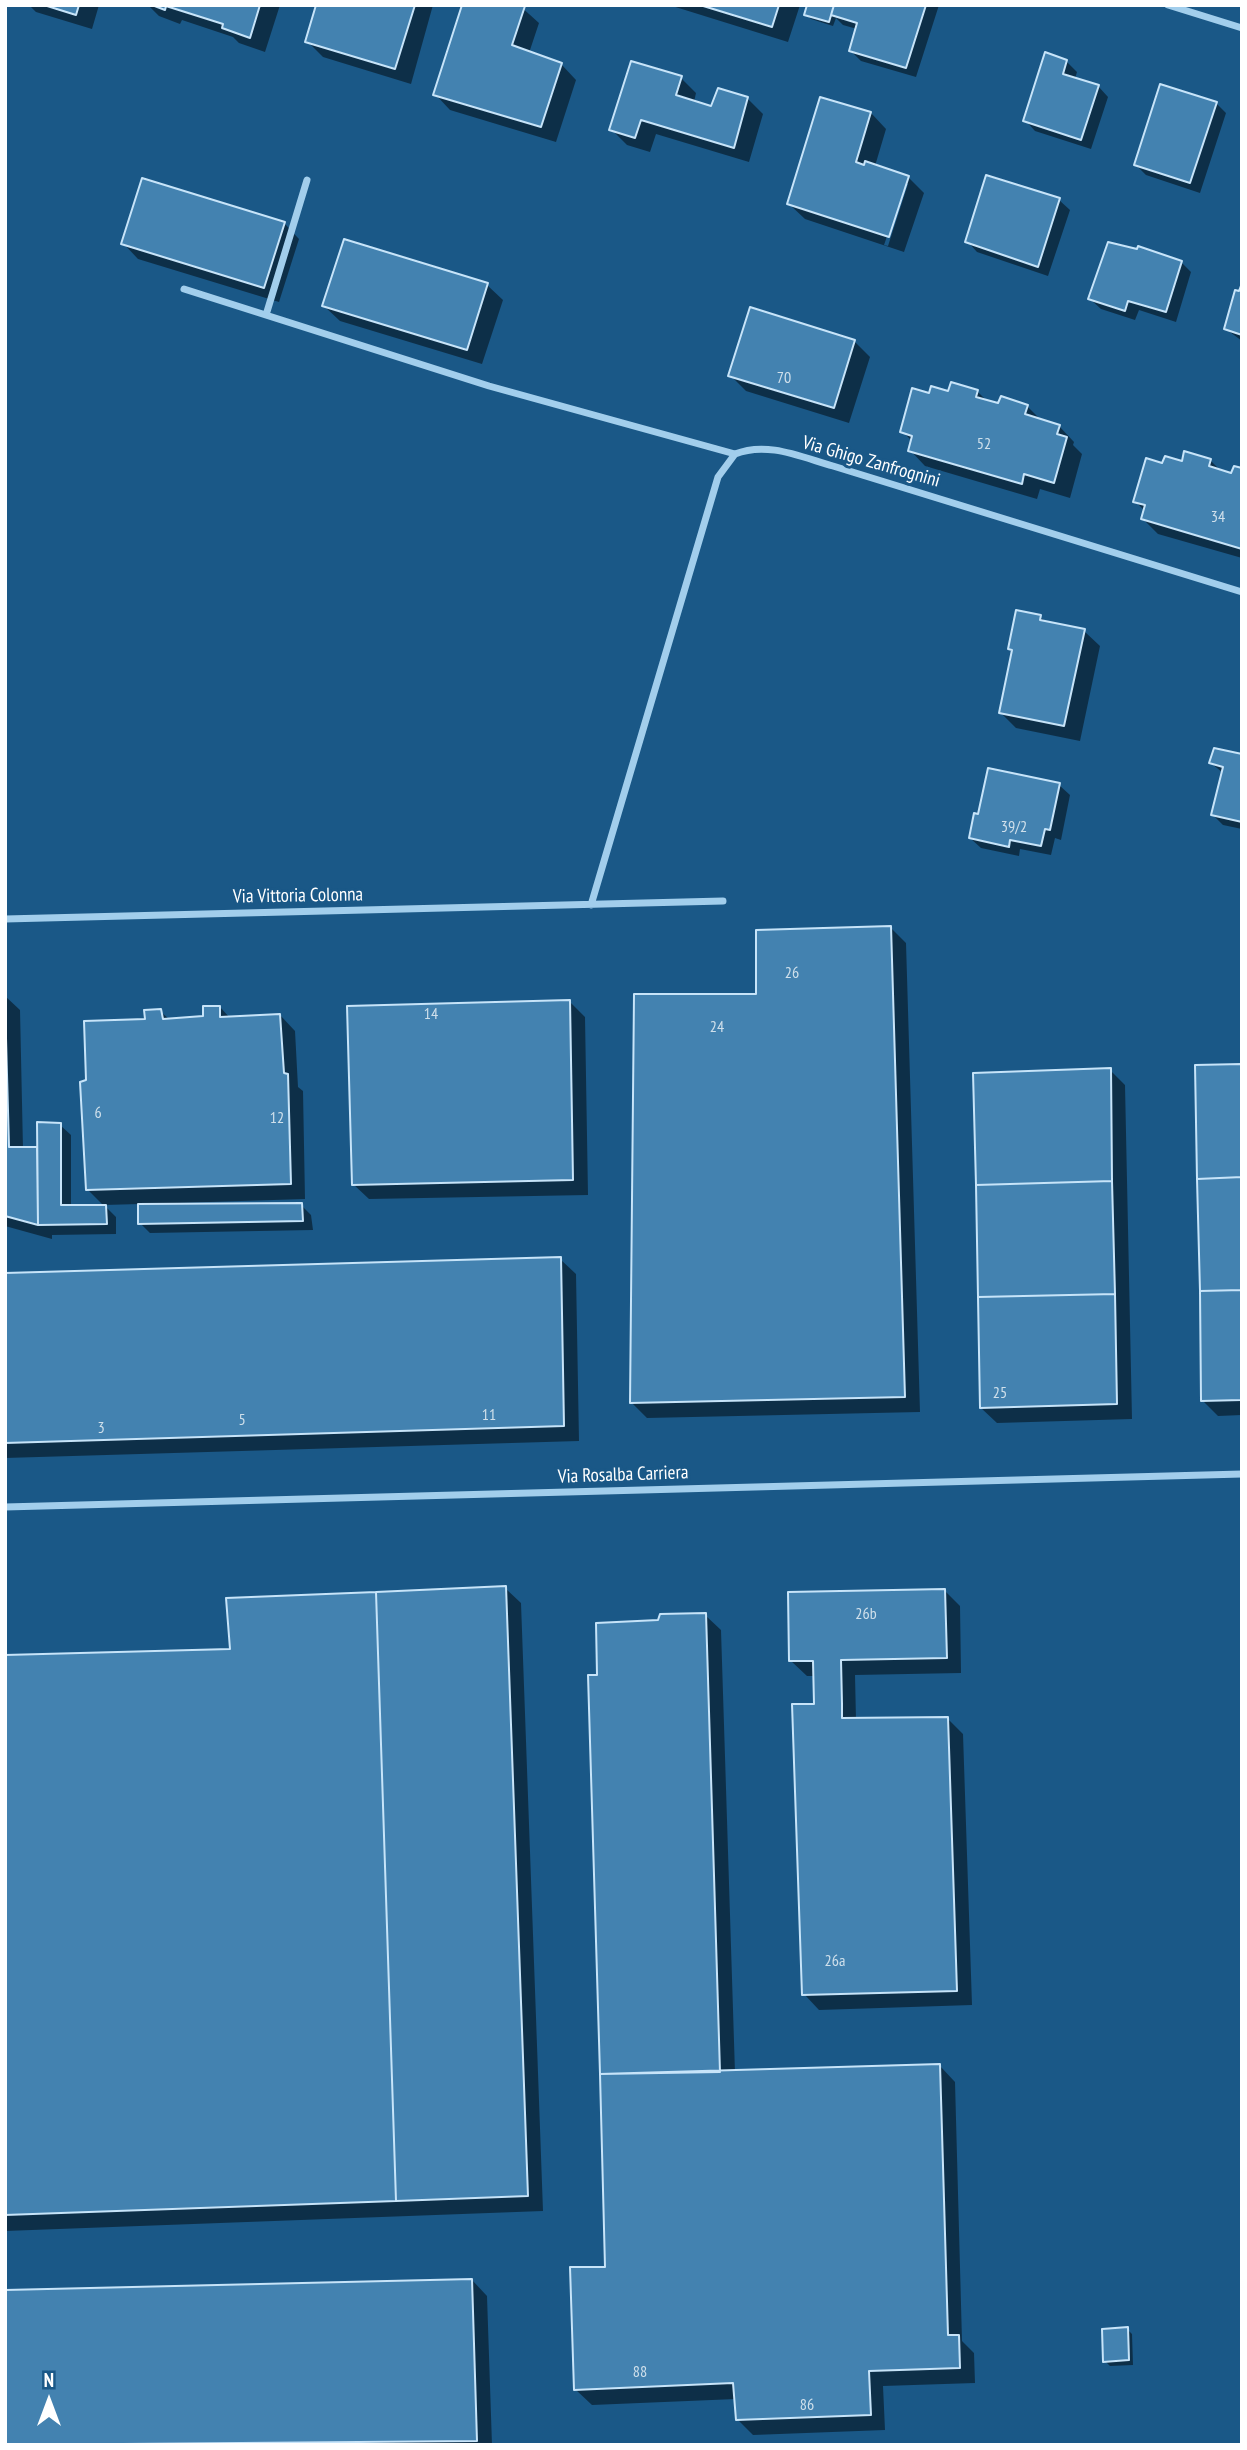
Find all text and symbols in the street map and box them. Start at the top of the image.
house number: 70 [777,368,791,388]
street label: Via Ghigo Zanfrognini [799,431,943,493]
house number: 52 [977,434,991,454]
house number: 34 [1211,507,1225,527]
house number: 39/2 [1001,817,1027,837]
street label: Via Vittoria Colonna [233,883,363,909]
house number: 26 [785,963,799,983]
house number: 14 [424,1004,438,1024]
house number: 24 [710,1017,724,1037]
house number: 6 [94,1103,102,1123]
house number: 12 [270,1108,284,1128]
house number: 25 [993,1383,1007,1403]
house number: 11 [482,1405,496,1425]
house number: 5 [238,1410,246,1430]
house number: 3 [97,1418,105,1438]
street label: Via Rosalba Carriera [557,1461,689,1489]
house number: 26b [855,1604,877,1624]
house number: 26a [825,1951,845,1971]
house number: 88 [633,2362,647,2382]
north arrow [14,2366,84,2436]
text: N [44,2368,54,2392]
house number: 86 [800,2395,814,2415]

